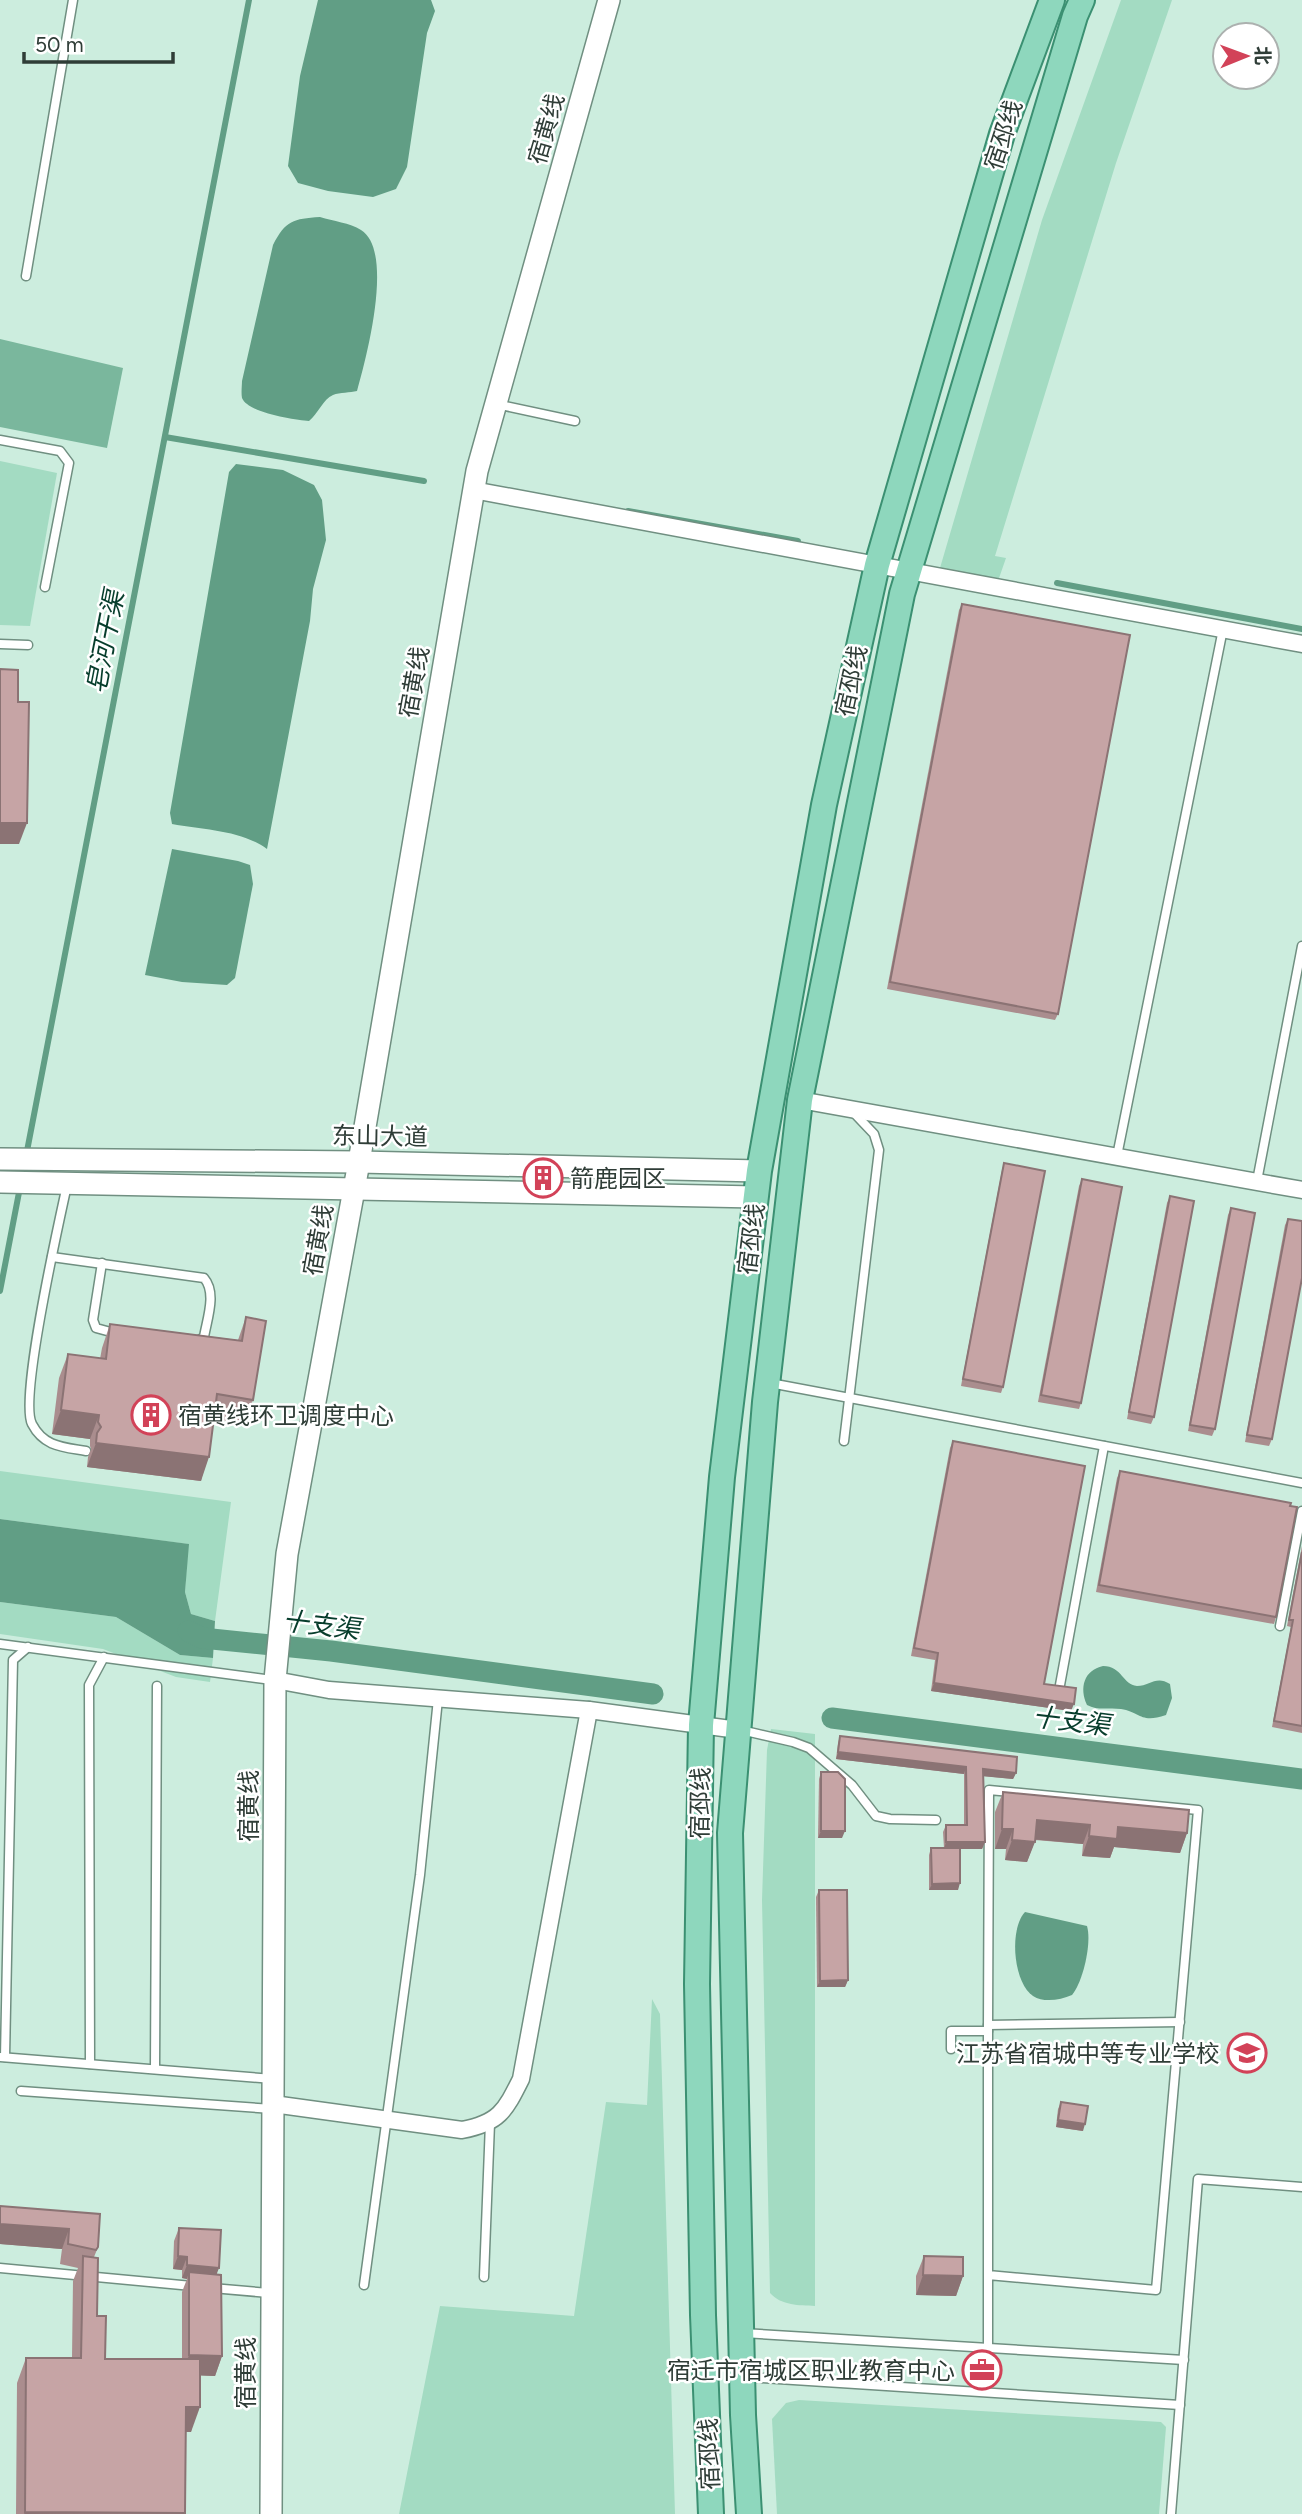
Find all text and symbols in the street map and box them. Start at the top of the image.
scale bar [24,21,173,65]
north arrow [1211,21,1281,91]
text: 50 m [35,32,84,57]
text: 北 [1251,46,1274,65]
street label: 宿黄线 [522,90,570,168]
street label: 宿邳线 [978,96,1028,174]
water label: 皂河干渠 [79,584,131,696]
street label: 宿邳线 [829,643,873,719]
street label: 宿黄线 [393,644,435,720]
street label: 东山大道 [332,1121,428,1151]
building icon: 箭鹿园区 [522,1157,564,1199]
place label: 箭鹿园区 [570,1164,666,1193]
street label: 宿黄线 [297,1202,339,1278]
street label: 宿邳线 [732,1202,770,1276]
building icon: 宿黄线环卫调度中心 [130,1394,172,1436]
place label: 宿黄线环卫调度中心 [178,1401,394,1430]
water label: 十支渠 [280,1604,366,1646]
water label: 十支渠 [1030,1700,1116,1742]
street label: 宿邳线 [685,1767,715,1839]
street label: 宿黄线 [234,1770,263,1842]
school or university icon: 江苏省宿城中等专业学校 [1226,2032,1268,2074]
place label: 江苏省宿城中等专业学校 [956,2039,1220,2068]
street label: 宿黄线 [231,2337,260,2409]
office icon: 宿迁市宿城区职业教育中心 [961,2349,1003,2391]
place label: 宿迁市宿城区职业教育中心 [667,2356,955,2385]
street label: 宿邳线 [693,2418,725,2490]

